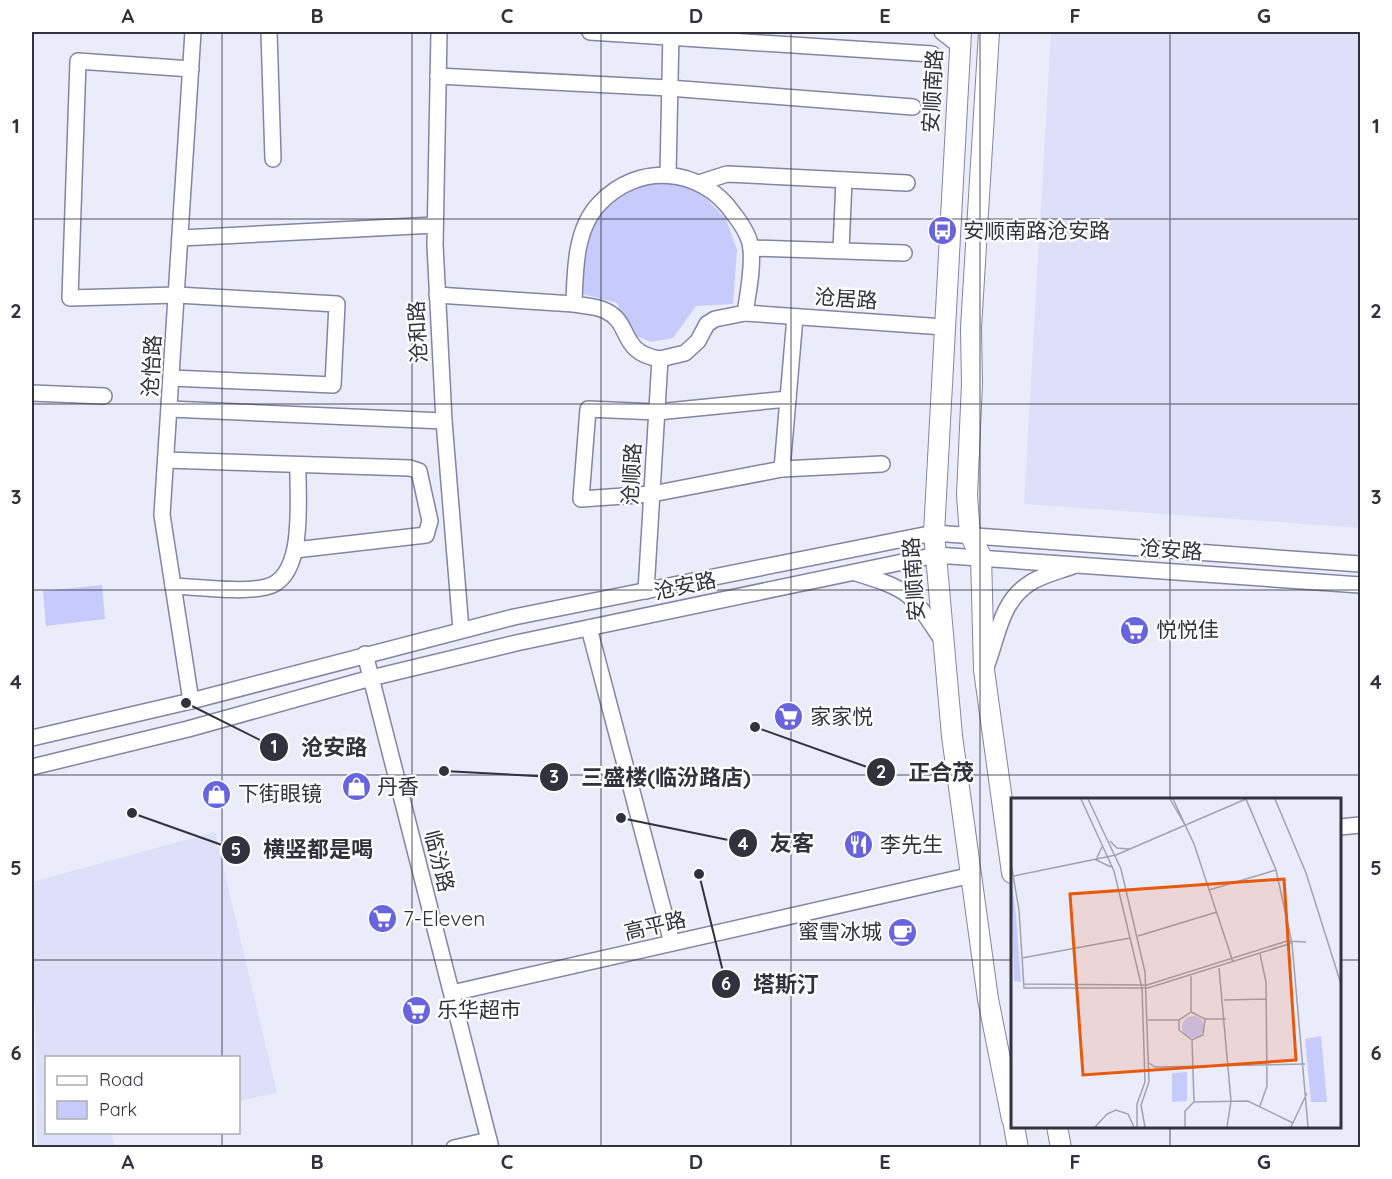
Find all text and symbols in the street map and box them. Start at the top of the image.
text: A [122,3,135,28]
text: B [310,3,324,28]
text: C [501,3,514,28]
text: D [689,3,703,28]
text: E [879,3,891,28]
text: F [1069,3,1081,28]
text: G [1257,3,1271,28]
street label: 安顺南路 [917,48,947,134]
text: 1 [12,113,20,138]
text: 1 [1372,113,1380,138]
bus stop icon: 安顺南路沧安路 [926,215,958,247]
place label: 安顺南路沧安路 [963,217,1110,243]
street label: 沧居路 [814,283,878,313]
text: 2 [10,298,22,323]
text: 2 [1370,298,1382,323]
street label: 沧和路 [402,300,432,364]
street label: 沧怡路 [136,334,166,398]
street label: 沧顺路 [616,442,646,506]
text: 3 [11,484,21,509]
text: 3 [1371,484,1381,509]
street label: 沧安路 [1139,534,1203,564]
street label: 安顺南路 [897,536,929,622]
street label: 沧安路 [651,566,718,604]
supermarket icon: 悦悦佳 [1119,614,1151,646]
place label: 悦悦佳 [1156,616,1219,642]
text: 4 [10,669,22,694]
text: 4 [1370,669,1382,694]
supermarket icon: 家家悦 [773,701,805,733]
place label: 家家悦 [810,703,873,729]
callout: 沧安路 [259,727,379,767]
text: 沧安路 [301,733,367,761]
text: 1 [270,735,278,758]
callout: 正合茂 [866,752,986,792]
callout: 三盛楼(临汾路店) [539,757,762,797]
text: 正合茂 [908,758,974,786]
text: 2 [876,760,886,783]
text: 三盛楼(临汾路店) [581,763,751,791]
text: 3 [549,765,559,788]
shop icon: 丹香 [340,771,372,803]
place label: 丹香 [377,773,419,799]
shop icon: 下街眼镜 [201,778,233,810]
place label: 下街眼镜 [238,780,322,806]
inset map [1011,798,1341,1128]
callout: 友客 [728,823,826,863]
street label: 临汾路 [420,827,460,894]
text: 友客 [770,829,814,857]
restaurant icon: 李先生 [843,829,875,861]
callout: 横竖都是喝 [221,830,385,870]
place label: 李先生 [880,831,943,857]
text: 4 [738,832,749,855]
text: 横竖都是喝 [263,835,373,863]
text: 5 [231,838,241,861]
text: 5 [10,855,22,880]
text: 5 [1370,855,1382,880]
supermarket icon: 7-Eleven [366,903,398,935]
place label: 7-Eleven [403,905,485,931]
street label: 高平路 [621,905,688,945]
cafe icon: 蜜雪冰城 [887,916,919,948]
place label: 蜜雪冰城 [798,918,882,944]
callout: 塔斯汀 [711,964,831,1004]
text: 塔斯汀 [753,970,819,998]
text: 6 [721,972,731,995]
supermarket icon: 乐华超市 [400,994,432,1026]
place label: 乐华超市 [437,996,521,1022]
text: 6 [10,1040,22,1065]
text: 6 [1370,1040,1382,1065]
legend [45,1056,240,1134]
text: Road [99,1068,144,1091]
text: Park [99,1098,137,1121]
text: A [122,1149,135,1174]
text: B [310,1149,324,1174]
text: C [501,1149,514,1174]
text: D [689,1149,703,1174]
text: E [879,1149,891,1174]
text: F [1069,1149,1081,1174]
text: G [1257,1149,1271,1174]

